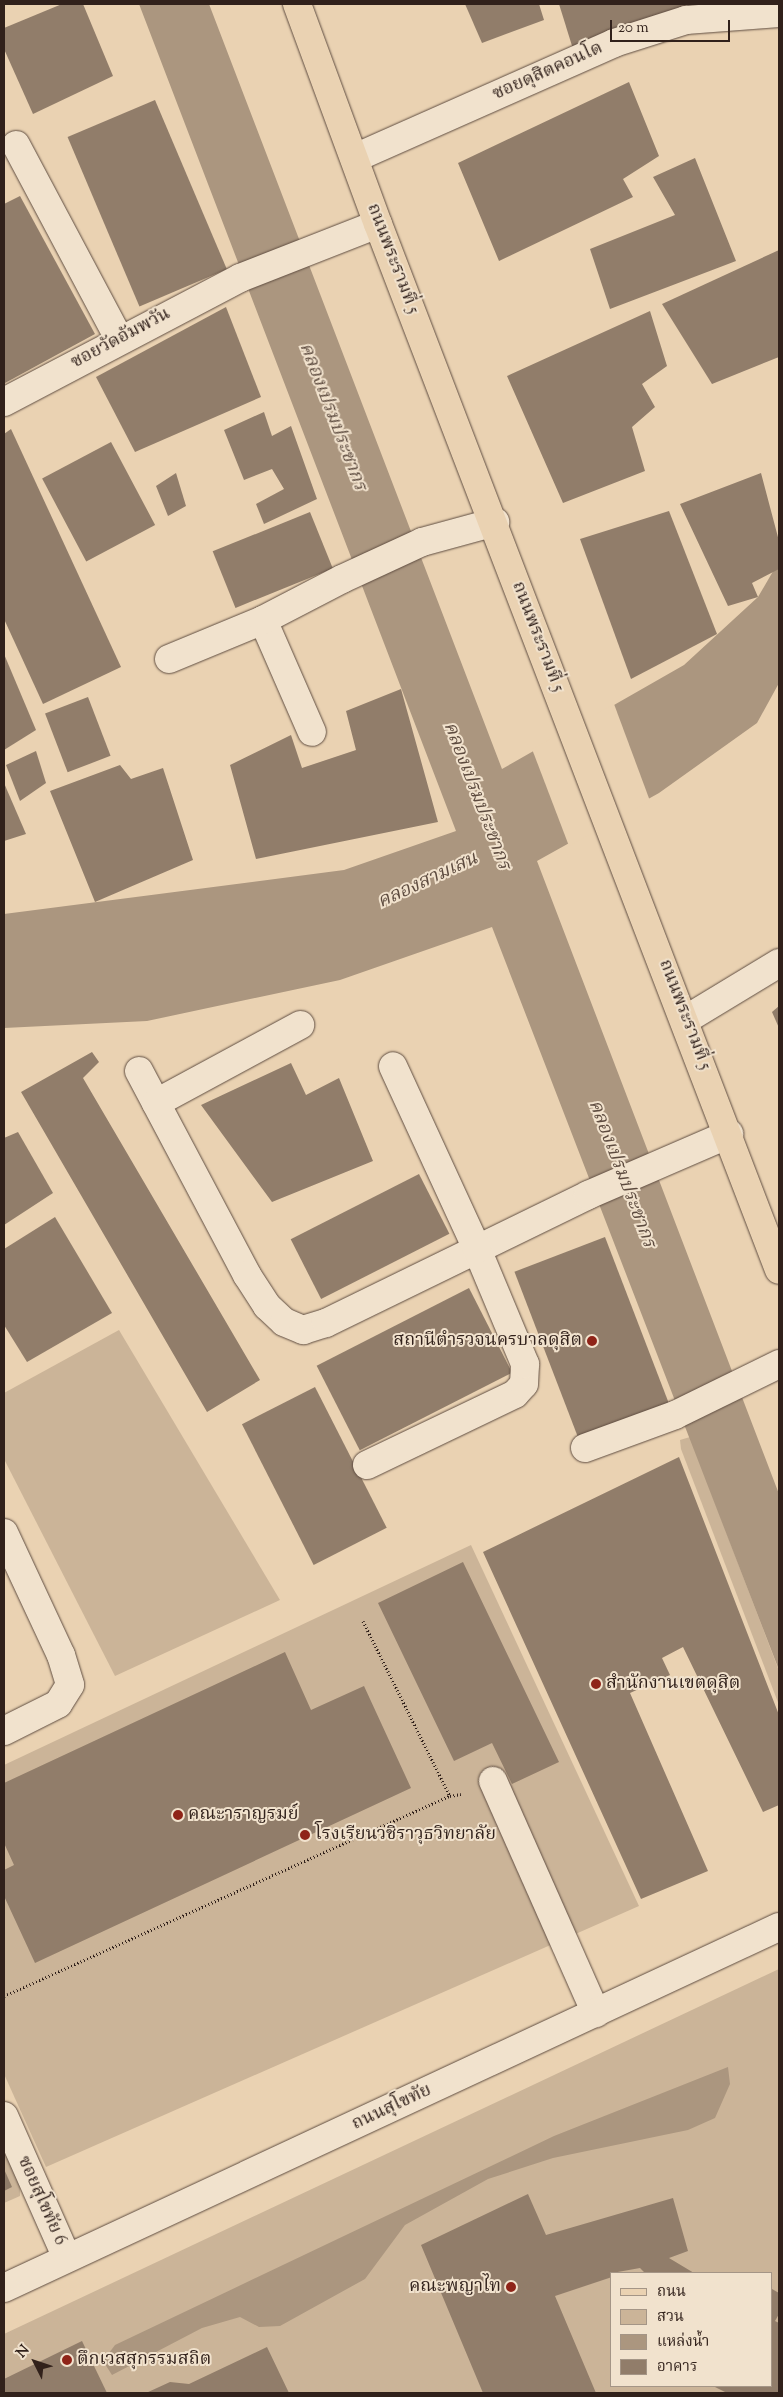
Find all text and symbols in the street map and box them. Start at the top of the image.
scale bar [613,10,733,42]
text: 20 m [618,18,649,39]
street label: ซอยดุสิตคอนโด [490,38,606,106]
street label: ถนนพระรามที่ 5 [361,201,423,317]
street label: ซอยวัดอัมพวัน [68,304,174,374]
water label: คลองเปรมประชากร [293,340,371,494]
street label: ถนนพระรามที่ 5 [506,579,568,695]
water label: คลองเปรมประชากร [437,719,515,873]
water label: คลองสามเสน [374,848,482,914]
street label: ถนนพระรามที่ 5 [653,957,715,1073]
water label: คลองเปรมประชากร [582,1097,660,1251]
place label: สถานีตำรวจนครบาลดุสิต [393,1330,582,1352]
marker: สถานีตำรวจนครบาลดุสิต [586,1335,598,1347]
place label: สำนักงานเขตดุสิต [606,1673,740,1695]
marker: สำนักงานเขตดุสิต [590,1678,602,1690]
place label: คณะาราญรมย์ [188,1804,298,1826]
marker: คณะาราญรมย์ [172,1809,184,1821]
place label: โรงเรียนวชิราวุธวิทยาลัย [315,1824,496,1846]
marker: โรงเรียนวชิราวุธวิทยาลัย [299,1829,311,1841]
street label: ถนนสุโขทัย [349,2080,435,2136]
street label: ซอยสุโขทัย 6 [12,2153,70,2249]
legend [610,2272,773,2387]
place label: คณะพญาไท [409,2276,501,2298]
marker: คณะพญาไท [505,2281,517,2293]
text: ถนน [657,2282,686,2303]
text: สวน [657,2307,684,2328]
text: แหล่งน้ำ [657,2332,709,2353]
north arrow [10,2337,60,2387]
text: N [12,2341,35,2363]
place label: ตึกเวสสุกรรมสถิต [77,2349,211,2371]
marker: ตึกเวสสุกรรมสถิต [61,2354,73,2366]
text: อาคาร [657,2357,697,2378]

